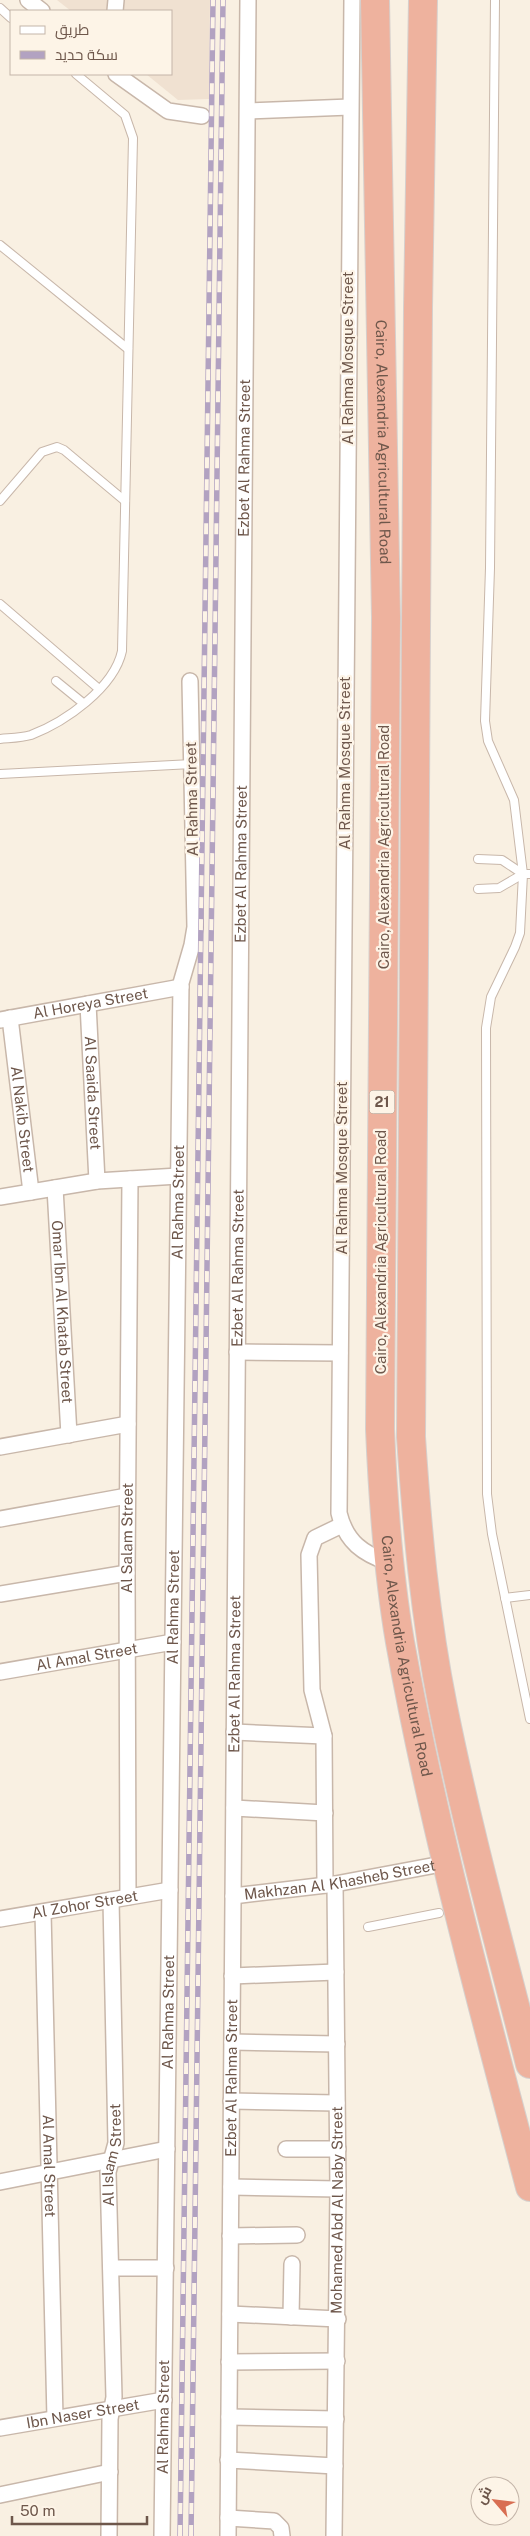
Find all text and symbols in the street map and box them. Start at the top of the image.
legend [10,10,172,75]
text: طريق [55,21,89,40]
text: سكة حديد [55,46,118,63]
street label: Al Rahma Mosque Street [339,271,356,445]
street label: Cairo, Alexandria Agricultural Road [373,319,394,564]
street label: Ezbet Al Rahma Street [235,379,253,537]
street label: Al Rahma Mosque Street [336,676,353,850]
street label: Cairo, Alexandria Agricultural Road [375,725,392,969]
street label: Al Rahma Street [182,741,201,856]
street label: Ezbet Al Rahma Street [232,785,250,943]
street label: Al Horeya Street [32,984,149,1022]
street label: Al Saaida Street [82,1036,104,1150]
street label: Al Nakib Street [8,1065,38,1174]
street label: Al Rahma Mosque Street [333,1081,350,1255]
road number: 21 [370,1090,394,1114]
street label: Cairo, Alexandria Agricultural Road [372,1130,389,1374]
street label: Al Rahma Street [169,1145,187,1259]
street label: Ezbet Al Rahma Street [228,1189,247,1347]
street label: Omar Ibn Al Khatab Street [49,1220,76,1404]
street label: Al Salam Street [118,1483,136,1593]
street label: Cairo, Alexandria Agricultural Road [379,1534,436,1778]
street label: Al Rahma Street [164,1550,182,1664]
street label: Ezbet Al Rahma Street [225,1595,243,1753]
street label: Al Amal Street [35,1639,139,1674]
street label: Makhzan Al Khasheb Street [243,1856,437,1903]
street label: Al Zohor Street [30,1887,139,1921]
street label: Al Rahma Street [159,1954,177,2069]
street label: Ezbet Al Rahma Street [222,1999,240,2157]
street label: Al Islam Street [99,2103,124,2207]
street label: Mohamed Abd Al Naby Street [328,2106,346,2314]
street label: Al Amal Street [40,2114,59,2218]
street label: Al Rahma Street [154,2359,172,2474]
street label: Ibn Naser Street [25,2395,141,2431]
north arrow [470,2476,520,2526]
text: ش [472,2483,496,2507]
scale bar [12,2494,148,2526]
text: 50 m [20,2502,55,2519]

